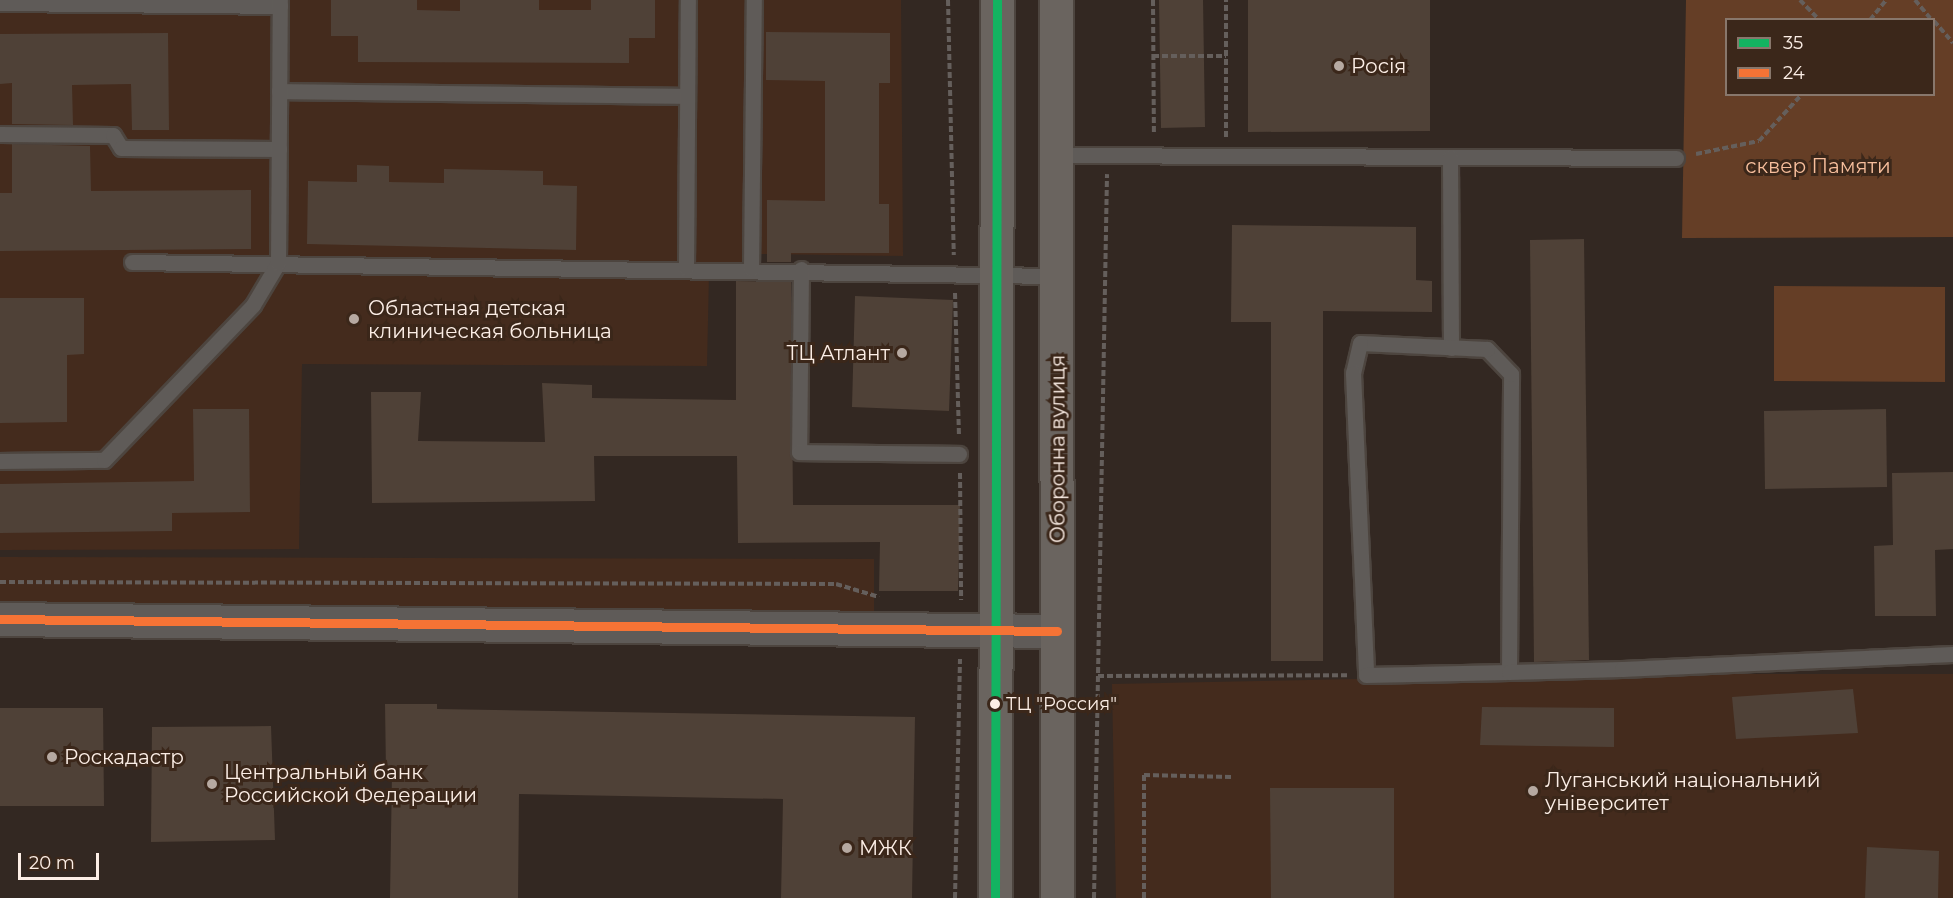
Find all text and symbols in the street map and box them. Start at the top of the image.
legend [1725,18,1935,96]
text: 35 [1783,32,1803,54]
place label: Росія [1351,54,1406,78]
marker: Росія [1332,59,1346,73]
text: 24 [1783,62,1805,84]
park label: сквер Памяти [1745,154,1891,178]
place label: Областная детская клиническая больница [368,296,612,343]
marker: Областная детская клиническая больница [345,310,363,328]
place label: ТЦ Атлант [786,341,890,365]
marker: ТЦ Атлант [895,346,909,360]
street label: Оборонна вулиця [1046,355,1070,543]
place label: ТЦ "Россия" [1006,693,1117,715]
marker: ТЦ "Россия" [989,698,1001,710]
place label: Роскадастр [64,745,184,769]
marker: Роскадастр [45,750,59,764]
place label: Центральный банк Российской Федерации [224,760,477,807]
place label: Луганський національний університет [1545,768,1821,815]
marker: Центральный банк Российской Федерации [205,777,219,791]
marker: Луганський національний університет [1526,784,1540,798]
place label: МЖК [859,836,912,860]
scale bar [21,841,102,879]
marker: МЖК [840,841,854,855]
text: 20 m [29,852,75,874]

